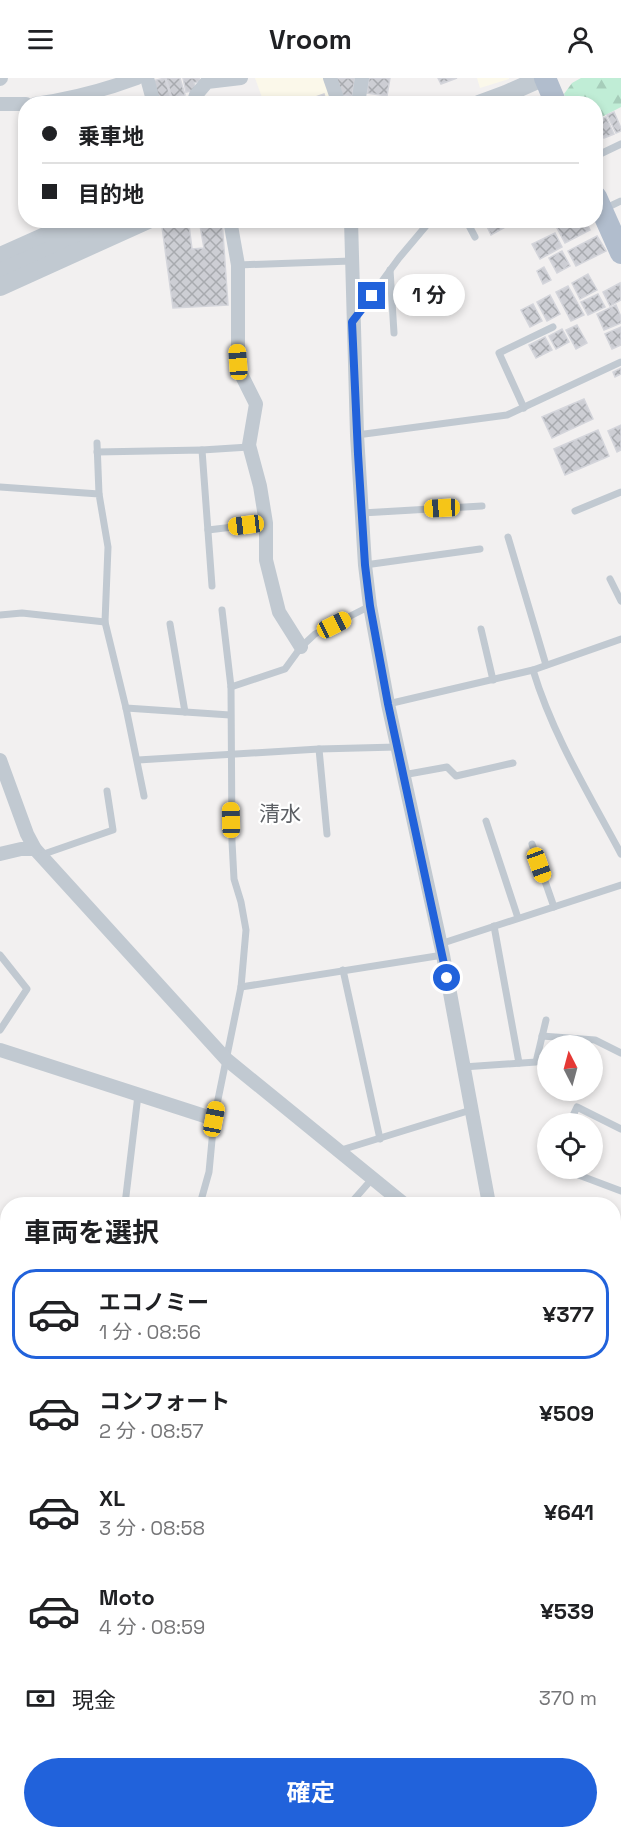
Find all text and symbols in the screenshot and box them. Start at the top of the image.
text: Vroom [269,22,352,57]
icon: menu [24,23,57,56]
icon: person [564,23,597,56]
text: 乗車地 [78,122,144,150]
text: 目的地 [78,180,144,208]
callout: 1 分 [393,275,465,317]
route end [358,282,385,309]
text: 1 分 [412,282,446,308]
car [228,343,248,381]
car [424,498,460,518]
car [227,514,265,536]
car [314,609,354,641]
district label: 清水 [259,800,301,827]
car [222,802,240,838]
car [524,845,554,885]
route start [433,964,460,991]
north arrow [537,1035,603,1101]
map controls [537,1035,603,1179]
car [202,1100,226,1138]
button: locate [537,1113,603,1179]
text: 車両を選択 [24,1215,159,1250]
icon: car [27,1287,81,1341]
text: エコノミー [99,1288,209,1316]
text: ¥377 [543,1300,594,1328]
text: 1 分 · 08:56 [99,1319,201,1345]
icon: car [27,1386,81,1440]
text: コンフォート [99,1387,230,1415]
text: ¥509 [539,1399,594,1427]
text: 2 分 · 08:57 [99,1418,204,1444]
text: XL [99,1484,125,1512]
icon: car [27,1485,81,1539]
text: ¥641 [544,1498,594,1526]
text: 3 分 · 08:58 [99,1515,205,1541]
text: Moto [99,1583,155,1611]
icon: car [27,1584,81,1638]
text: ¥539 [540,1597,594,1625]
text: 4 分 · 08:59 [99,1614,205,1640]
icon: cash [24,1682,57,1715]
text: 370 m [539,1685,597,1711]
text: 現金 [72,1686,116,1714]
button: 確定 [24,1758,597,1827]

